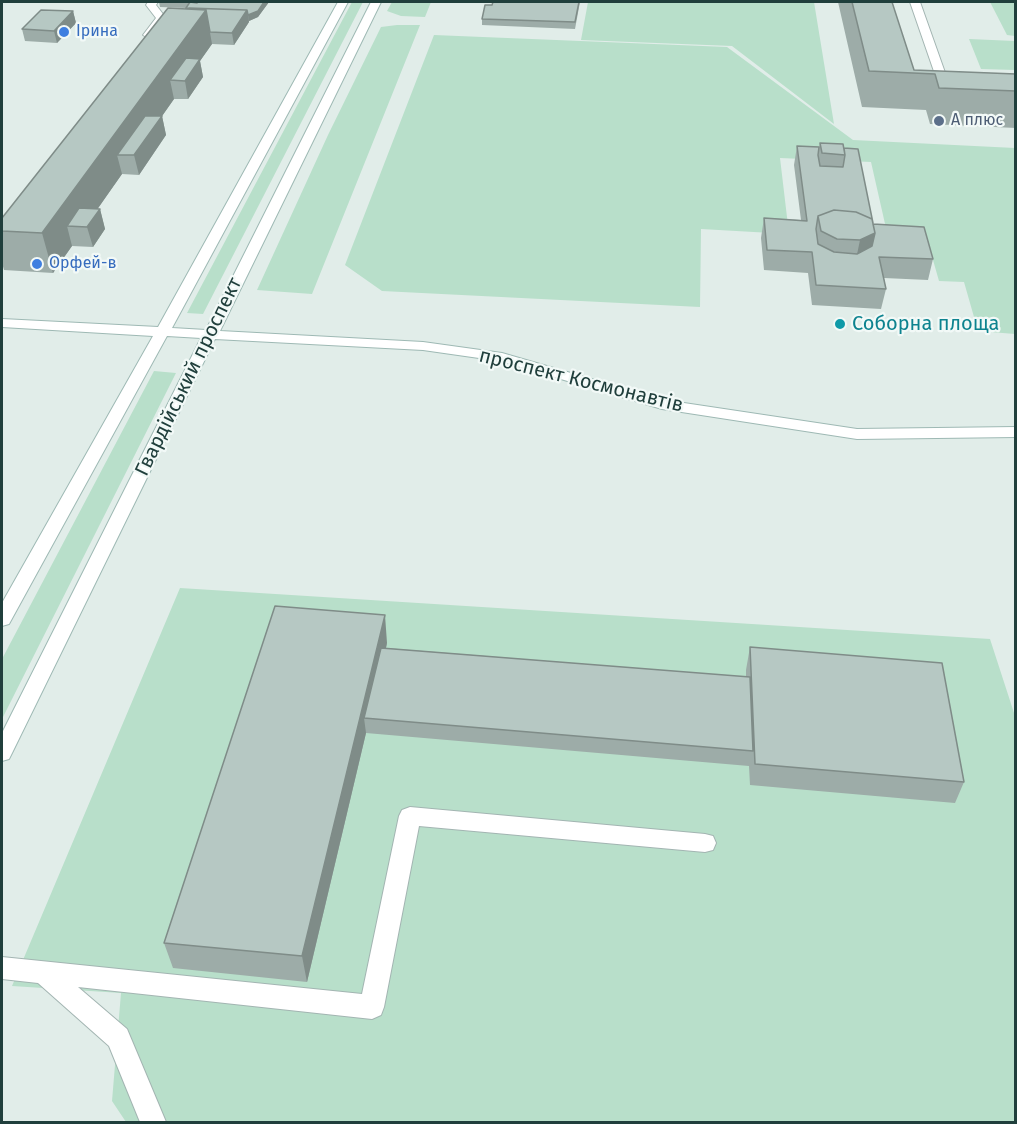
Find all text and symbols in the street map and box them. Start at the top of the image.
place label: Ірина [76,22,118,42]
marker: Ірина [57,25,71,39]
place label: А плюс [951,111,1003,131]
marker: А плюс [932,114,946,128]
place label: Орфей-в [49,254,116,274]
marker: Орфей-в [30,257,44,271]
street label: Гвардійський проспект [131,274,247,480]
place label: Соборна площа [852,312,999,336]
marker: Соборна площа [833,317,847,331]
street label: проспект Космонавтів [476,344,686,418]

